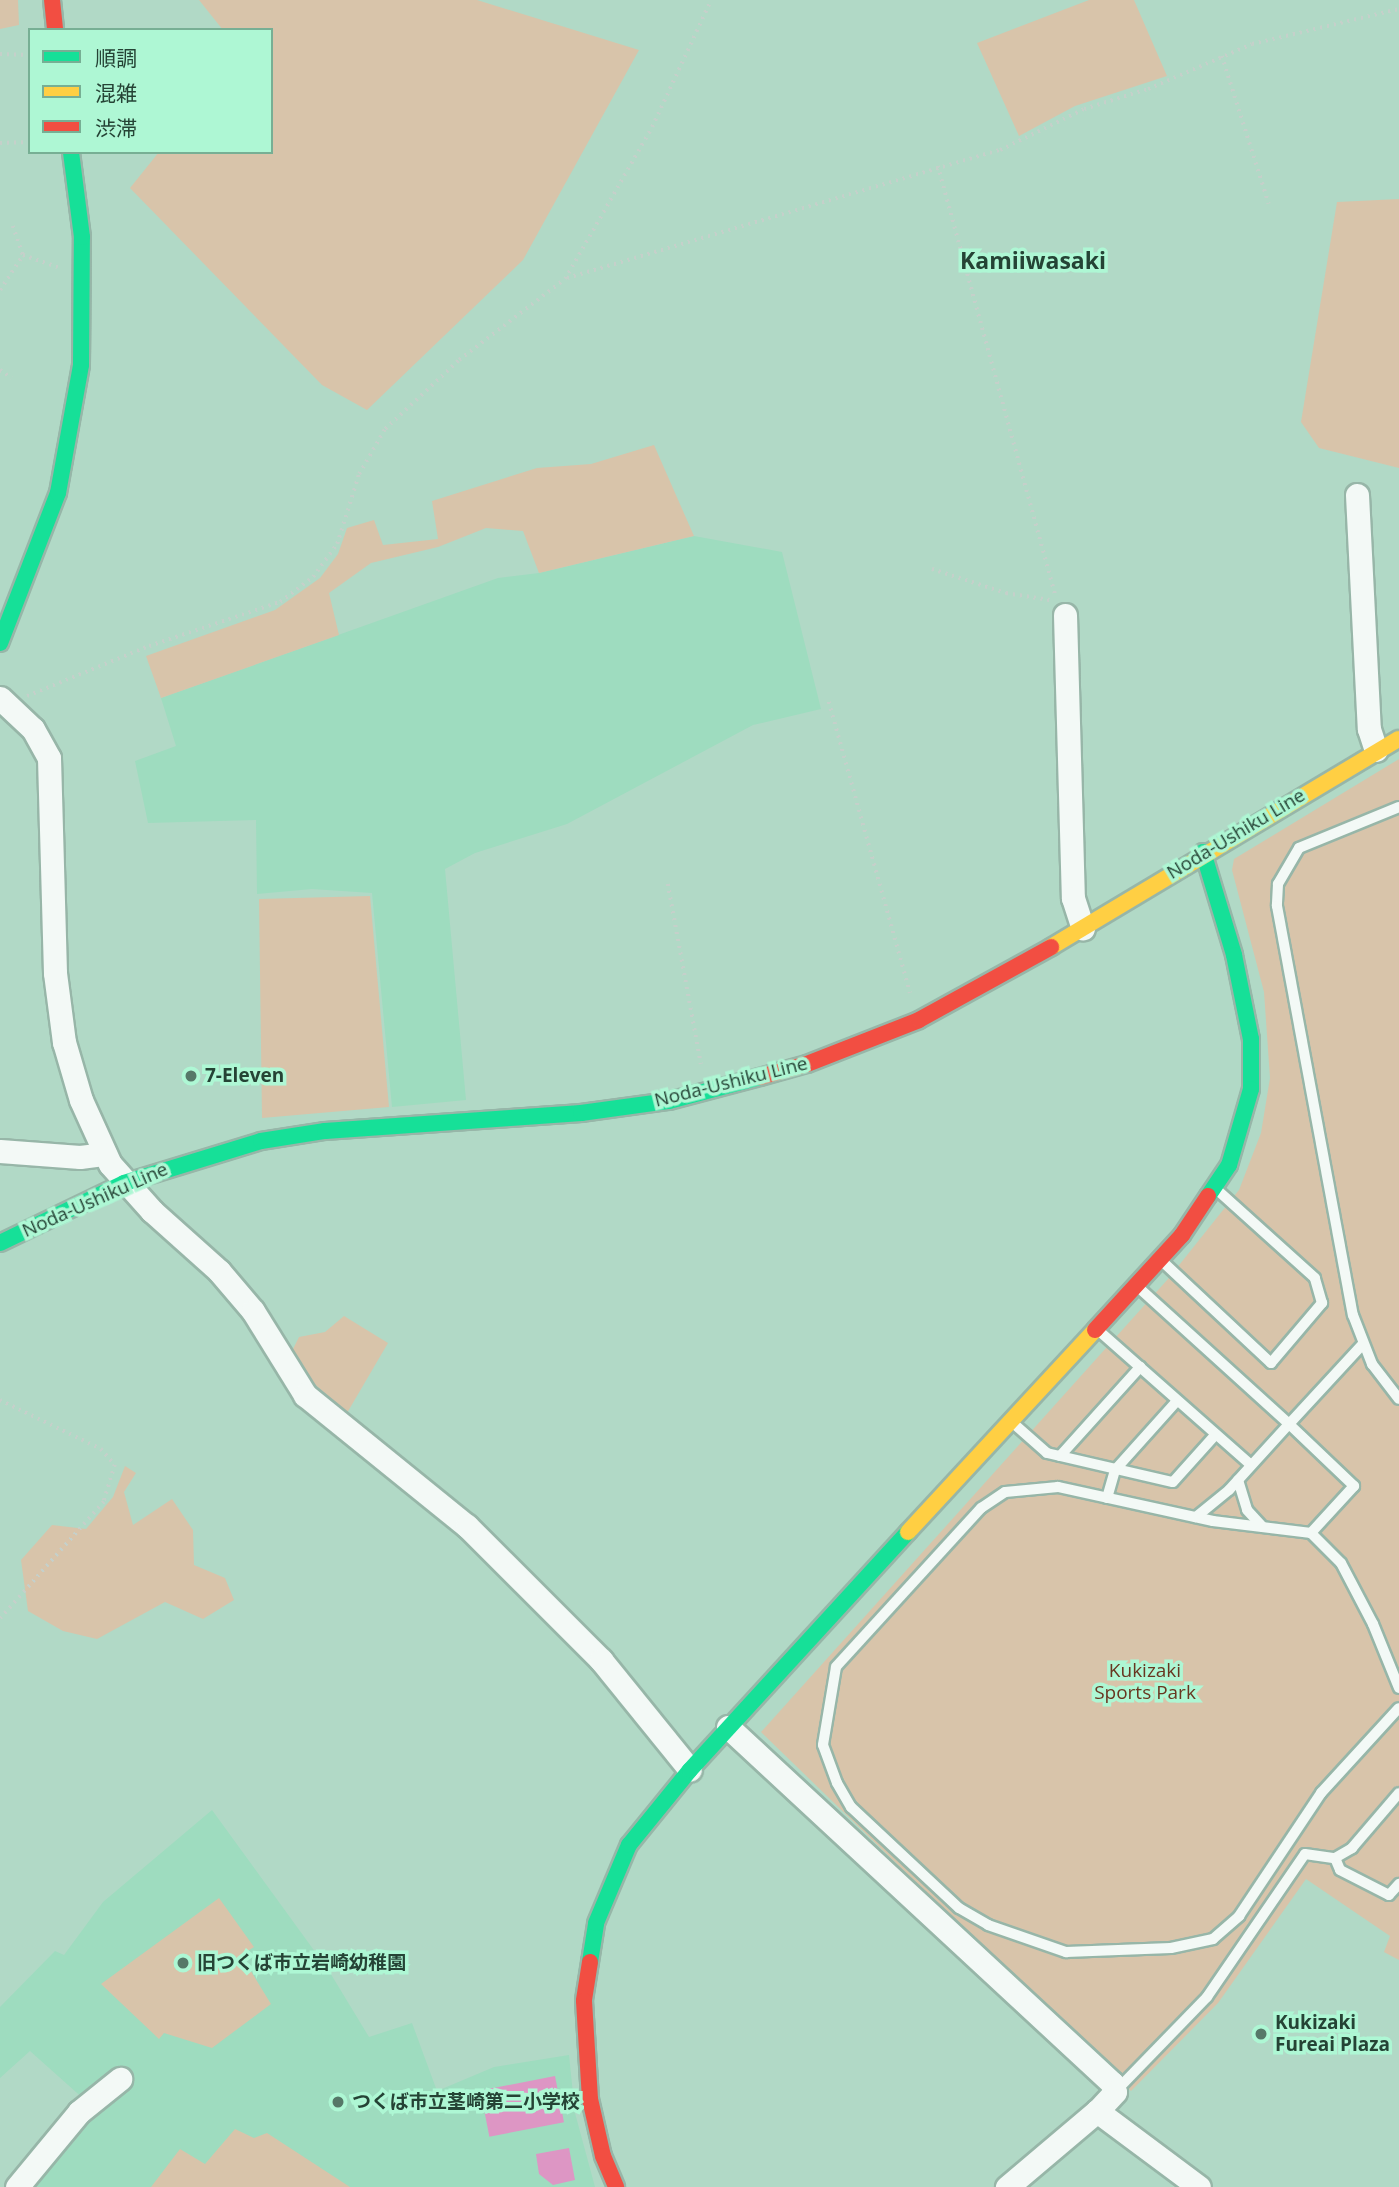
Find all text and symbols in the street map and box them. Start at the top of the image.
legend [28,28,273,154]
text: 順調 [95,44,137,72]
text: 混雑 [95,79,137,107]
text: 渋滞 [95,114,137,142]
district label: Kamiiwasaki [960,246,1106,274]
street label: Noda-Ushiku Line [1163,784,1309,884]
street label: Noda-Ushiku Line [652,1052,810,1112]
place label: 7-Eleven [205,1065,284,1087]
marker: 7-Eleven [183,1068,199,1084]
street label: Noda-Ushiku Line [19,1158,171,1242]
park label: Kukizaki Sports Park [1094,1660,1196,1704]
place label: 旧つくば市立岩崎幼稚園 [197,1952,406,1974]
marker: 旧つくば市立岩崎幼稚園 [175,1955,191,1971]
place label: Kukizaki Fureai Plaza [1275,2012,1390,2056]
marker: Kukizaki Fureai Plaza [1253,2026,1269,2042]
place label: つくば市立茎崎第二小学校 [352,2091,580,2113]
marker: つくば市立茎崎第二小学校 [330,2094,346,2110]

